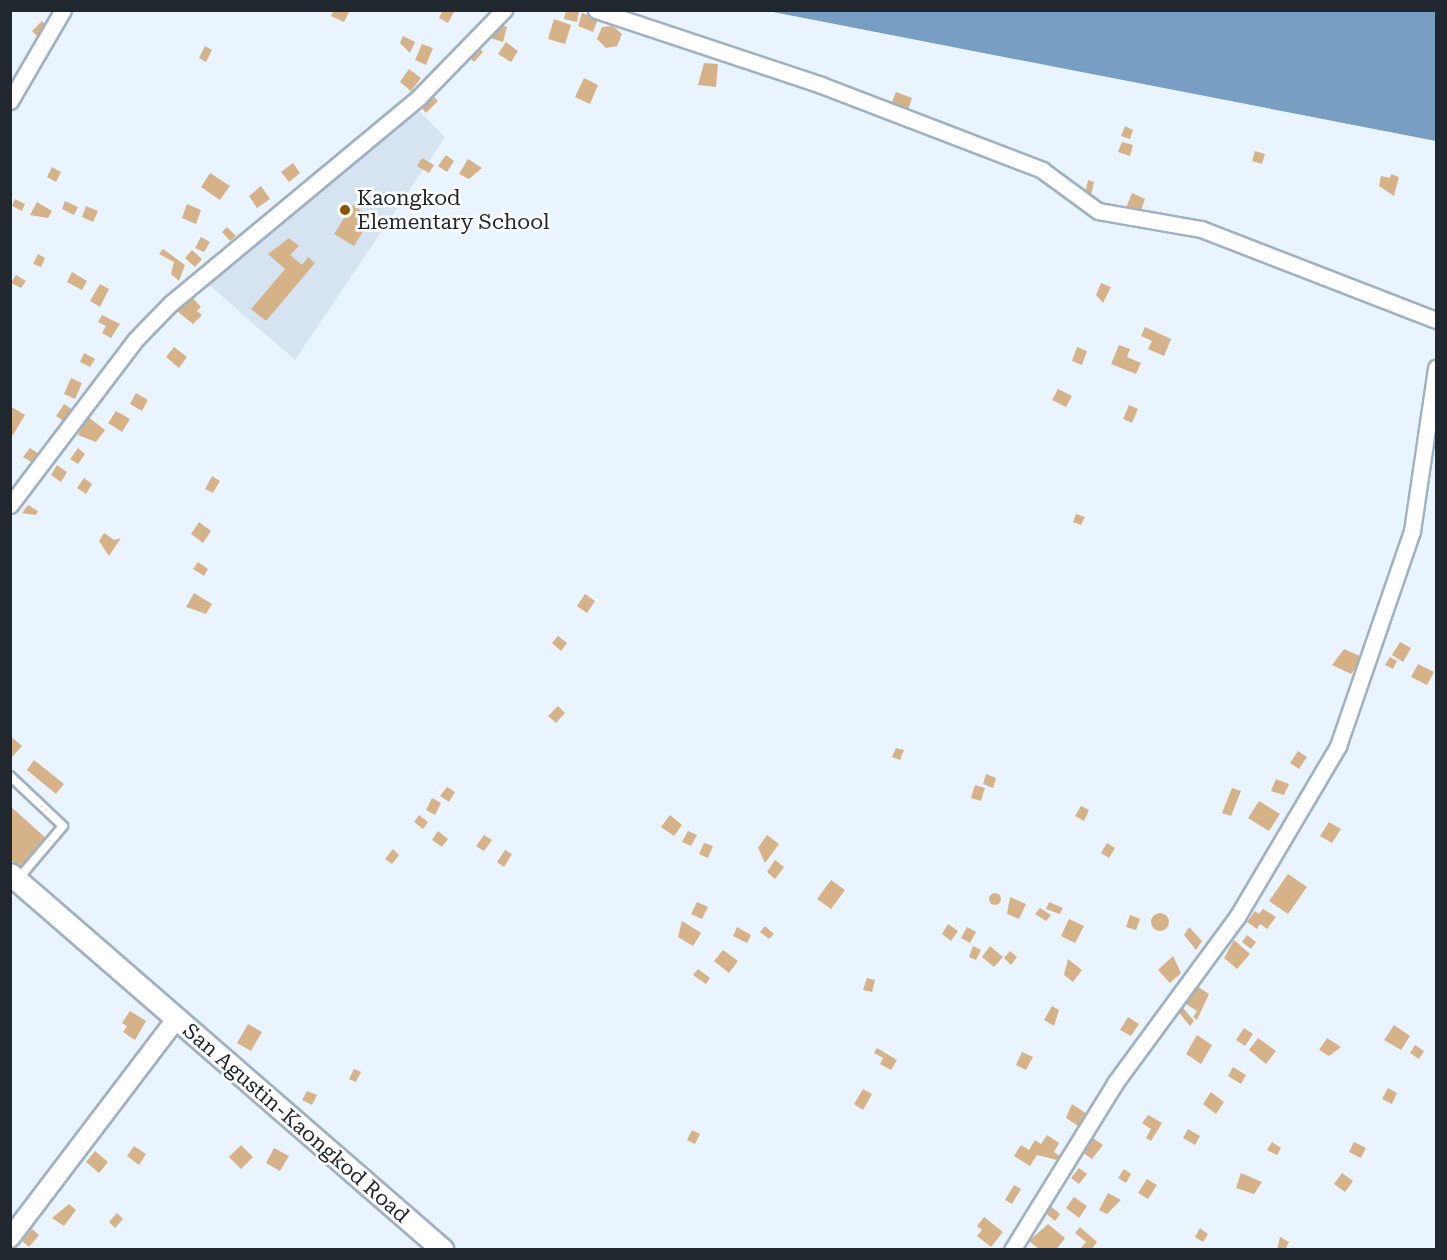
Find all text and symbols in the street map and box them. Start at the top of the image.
place label: Kaongkod Elementary School [357,185,550,235]
marker: Kaongkod Elementary School [338,203,352,217]
street label: San Agustin-Kaongkod Road [178,1018,414,1228]

